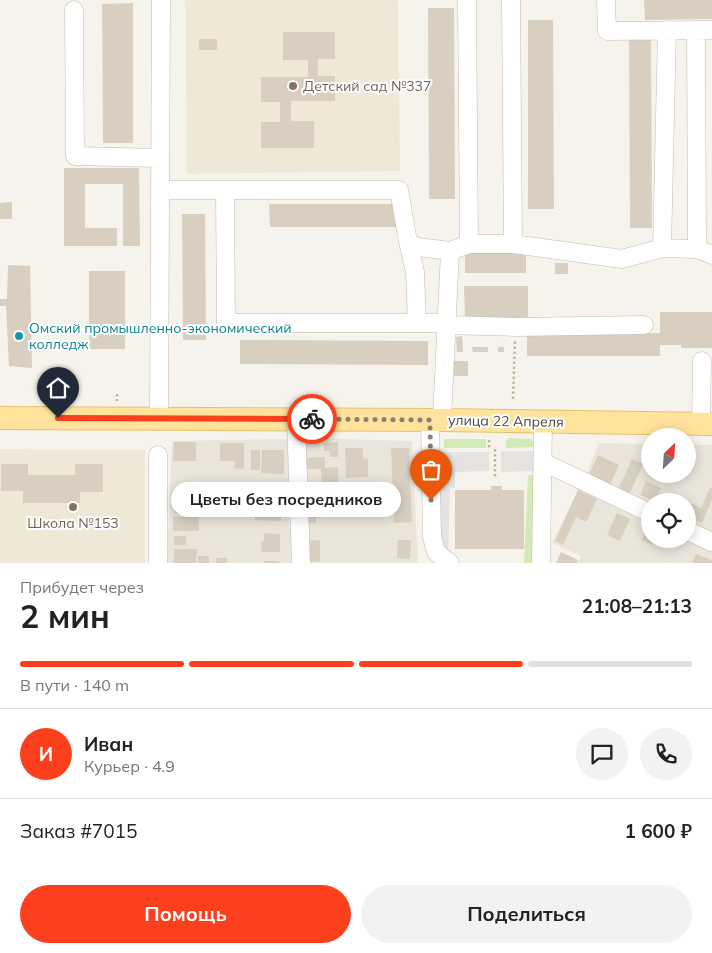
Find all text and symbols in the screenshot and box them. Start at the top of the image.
place label: Детский сад №337 [303,77,431,95]
marker: Детский сад №337 [287,80,299,92]
place label: Омский промышленно-экономический колледж [29,319,292,353]
marker: Омский промышленно-экономический колледж [13,330,25,342]
pin [37,367,79,418]
icon: home [44,374,72,402]
courier [287,394,337,444]
icon: bike [298,405,326,433]
street label: улица 22 Апреля [448,411,564,431]
north arrow [641,428,696,482]
map controls [641,428,696,548]
pin [410,449,452,500]
icon: bag [417,456,445,484]
callout: Цветы без посредников [171,482,401,518]
text: Цветы без посредников [190,489,382,509]
button: locate [641,493,696,548]
marker: Школа №153 [67,501,79,513]
place label: Школа №153 [27,514,119,532]
text: Прибудет через [20,577,144,597]
text: 21:08–21:13 [582,594,692,618]
text: 2 мин [20,596,110,636]
text: В пути · 140 m [20,675,129,695]
button: chat [576,728,628,780]
button: phone [640,728,692,780]
text: Иван [84,732,133,756]
text: И [39,742,53,766]
text: Курьер · 4.9 [84,756,175,776]
text: Заказ #7015 [20,819,137,843]
text: 1 600 ₽ [625,819,692,843]
button: Помощь [20,885,351,943]
button: Поделиться [361,885,692,943]

